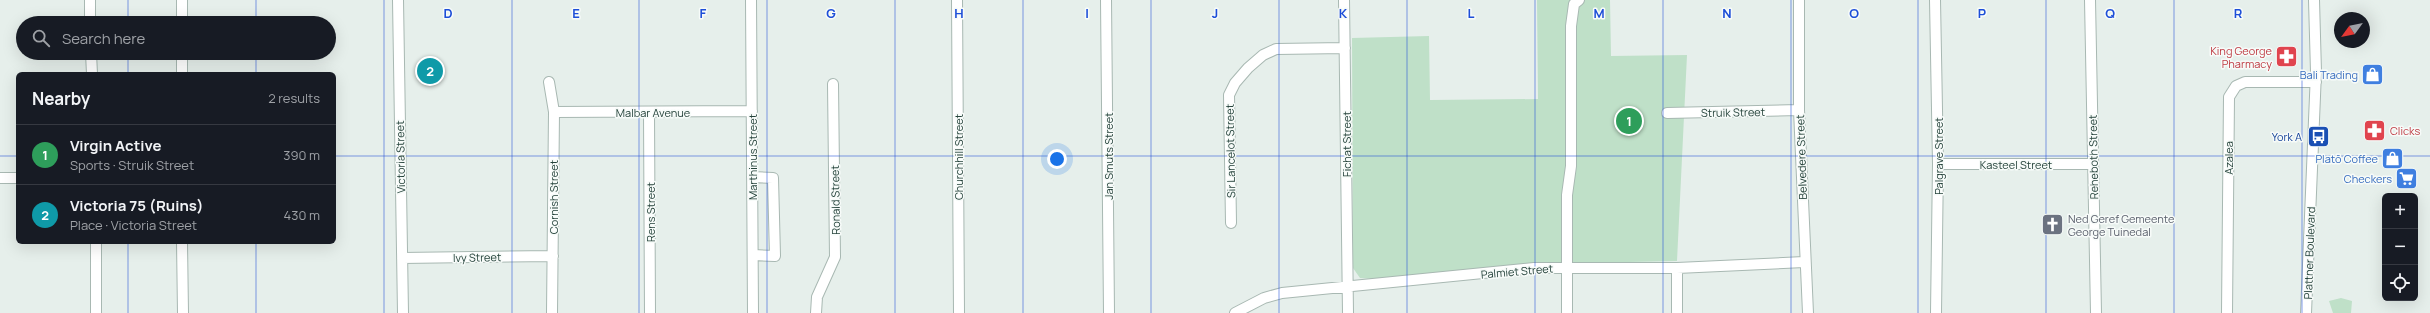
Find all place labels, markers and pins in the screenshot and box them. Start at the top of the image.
place label: King George Pharmacy [2210,43,2273,71]
pharmacy icon: King George Pharmacy [2274,43,2300,69]
pin: 2 [417,56,443,86]
shop icon: Bali Trading [2360,61,2386,87]
place label: Bali Trading [2300,67,2358,82]
pin: 1 [1616,106,1642,136]
pharmacy icon: Clicks [2361,117,2387,143]
bus stop icon: York A [2305,123,2331,149]
place label: Clicks [2390,123,2420,138]
place label: York A [2272,129,2302,144]
shop icon: Platō Coffee [2380,145,2406,171]
place label: Platō Coffee [2315,151,2379,166]
supermarket icon: Checkers [2394,165,2420,191]
place label: Checkers [2344,171,2392,186]
church icon: Ned Geref Gemeente George Tuinedal [2039,211,2065,237]
place label: Ned Geref Gemeente George Tuinedal [2068,211,2175,239]

